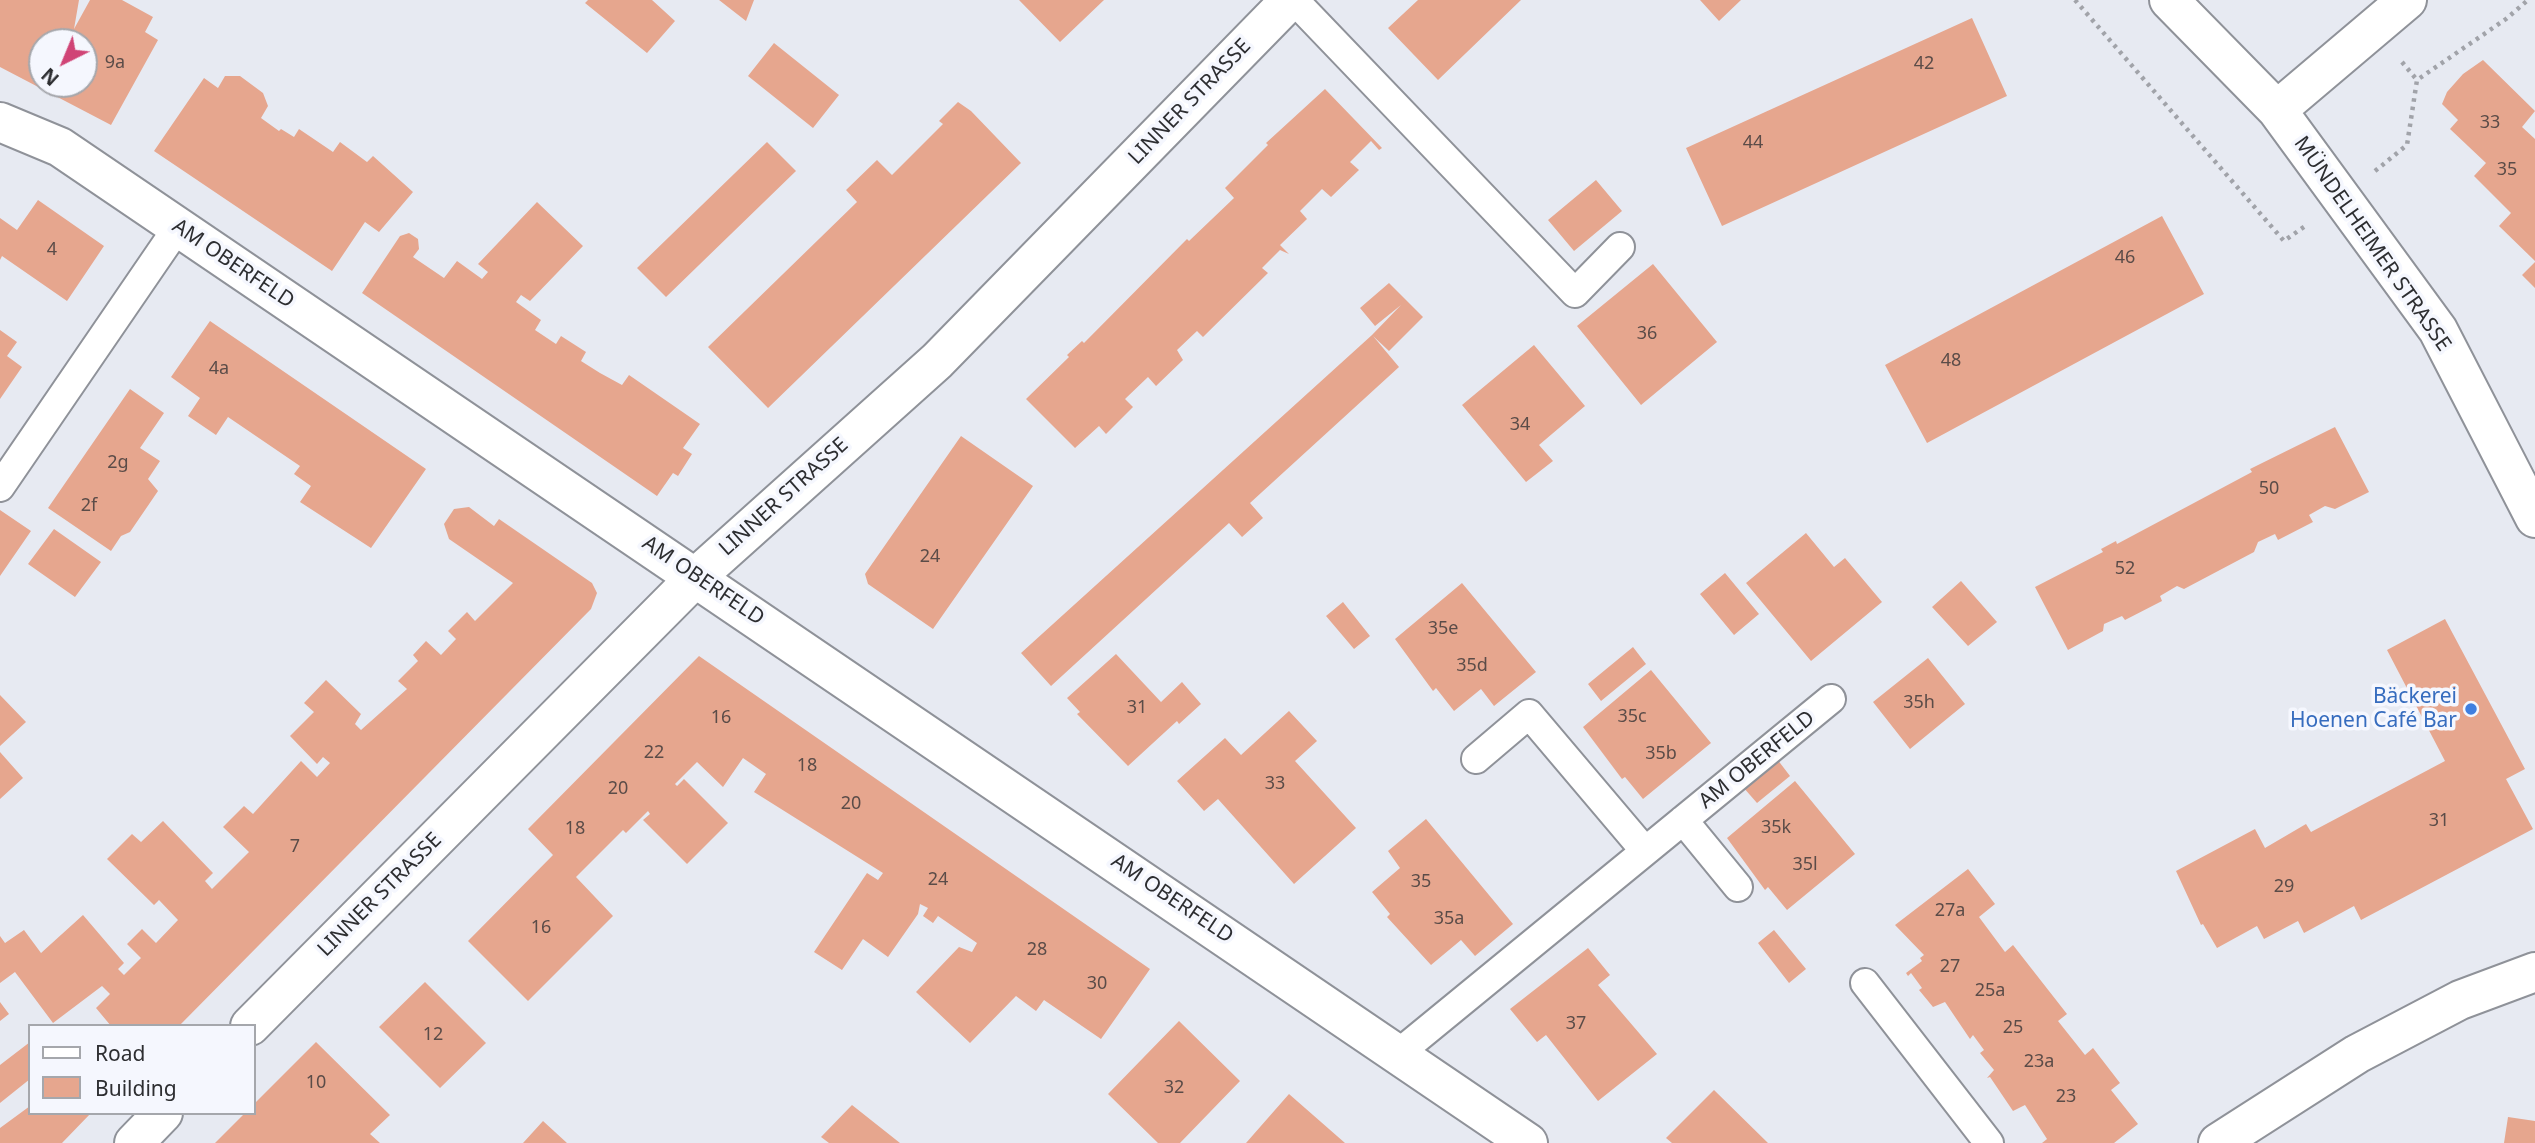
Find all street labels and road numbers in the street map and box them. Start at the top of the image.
street label: LINNER STRASSE [1124,34,1256,170]
street label: MÜNDELHEIMER STRASSE [2288,132,2456,356]
street label: AM OBERFELD [167,214,299,314]
street label: LINNER STRASSE [714,433,854,561]
street label: AM OBERFELD [637,531,769,631]
street label: AM OBERFELD [1694,706,1820,814]
street label: LINNER STRASSE [313,828,447,962]
street label: AM OBERFELD [1106,849,1238,949]

